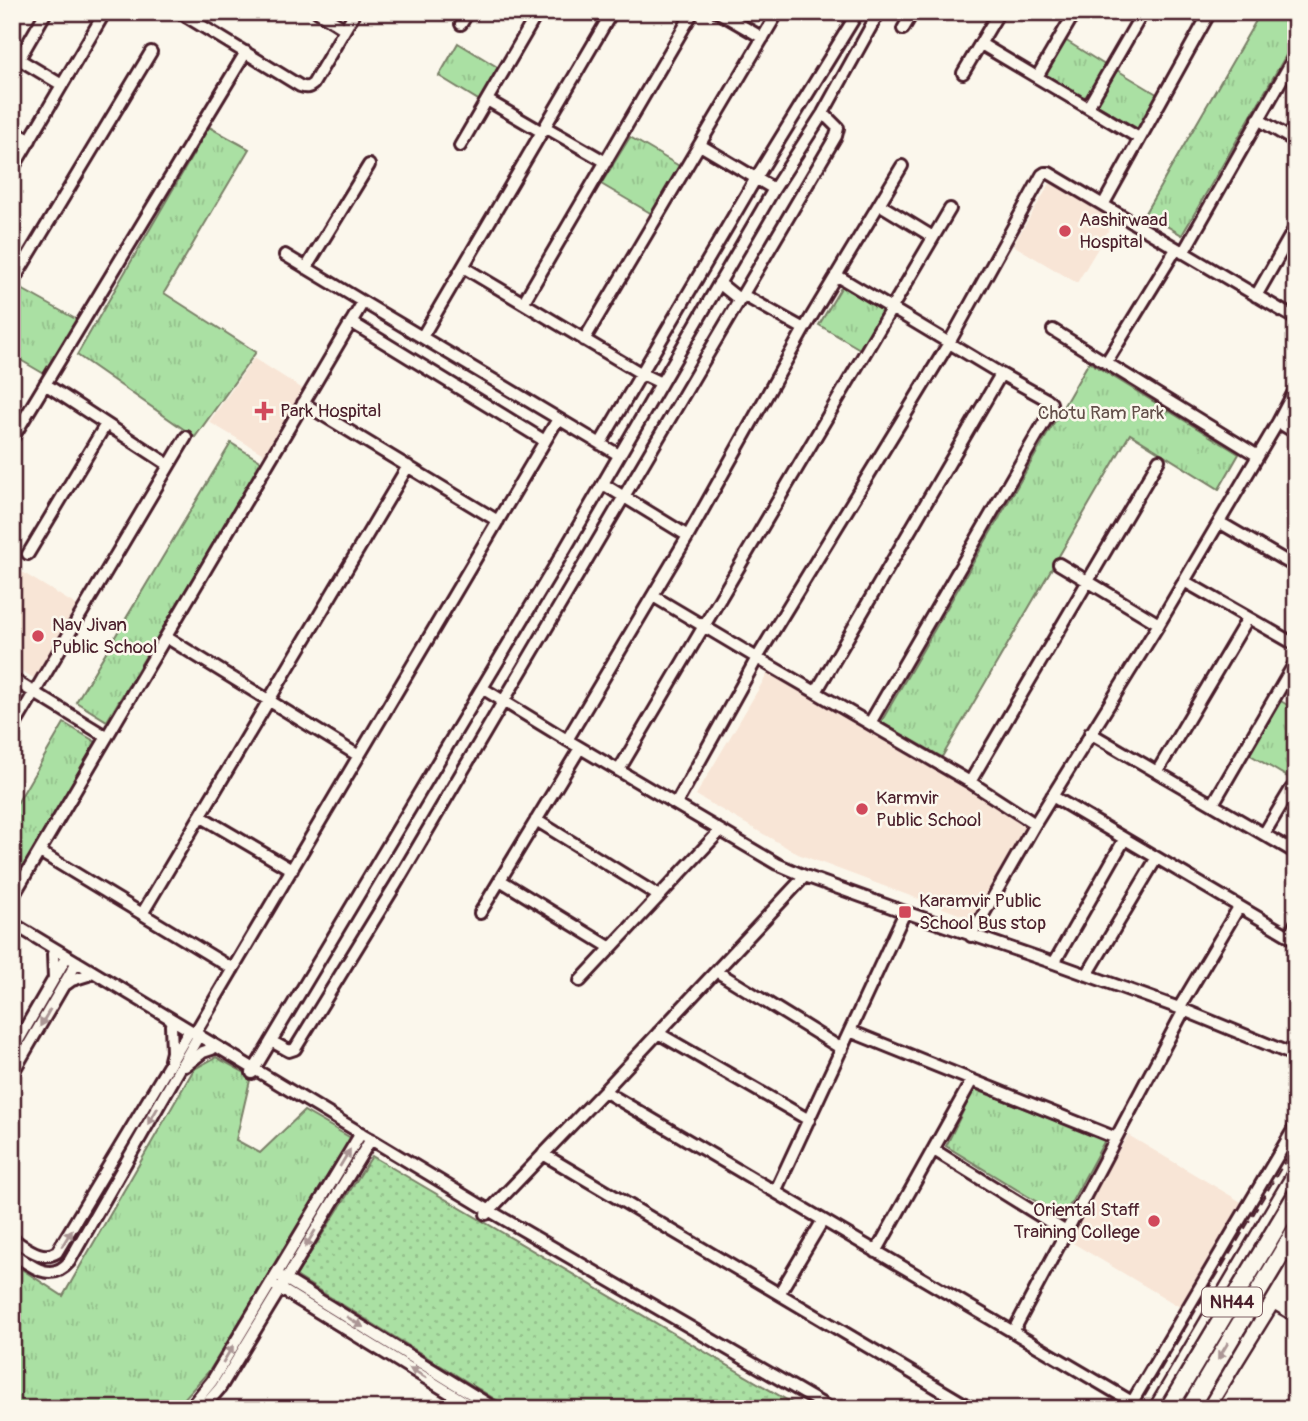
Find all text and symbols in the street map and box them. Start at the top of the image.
place label: Aashirwaad Hospital [1079,208,1168,254]
marker: Aashirwaad Hospital [1057,223,1073,239]
place label: Park Hospital [280,399,381,423]
marker: Park Hospital [254,401,274,421]
park label: Chotu Ram Park [1038,401,1164,425]
place label: Nav Jivan Public School [52,613,158,659]
marker: Nav Jivan Public School [30,628,46,644]
place label: Karmvir Public School [876,786,982,832]
marker: Karmvir Public School [854,801,870,817]
place label: Karamvir Public School Bus stop [919,889,1046,935]
marker: Karamvir Public School Bus stop [897,904,913,920]
one-way arrow [39,1008,51,1027]
one-way arrow [147,1106,159,1125]
one-way arrow [339,1149,352,1168]
place label: Oriental Staff Training College [1014,1198,1141,1244]
marker: Oriental Staff Training College [1146,1213,1162,1229]
one-way arrow [60,1228,73,1247]
one-way arrow [304,1229,317,1249]
road number: NH44 [1202,1288,1262,1316]
one-way arrow [346,1316,365,1328]
one-way arrow [1217,1341,1230,1360]
one-way arrow [222,1344,234,1363]
one-way arrow [409,1367,428,1380]

